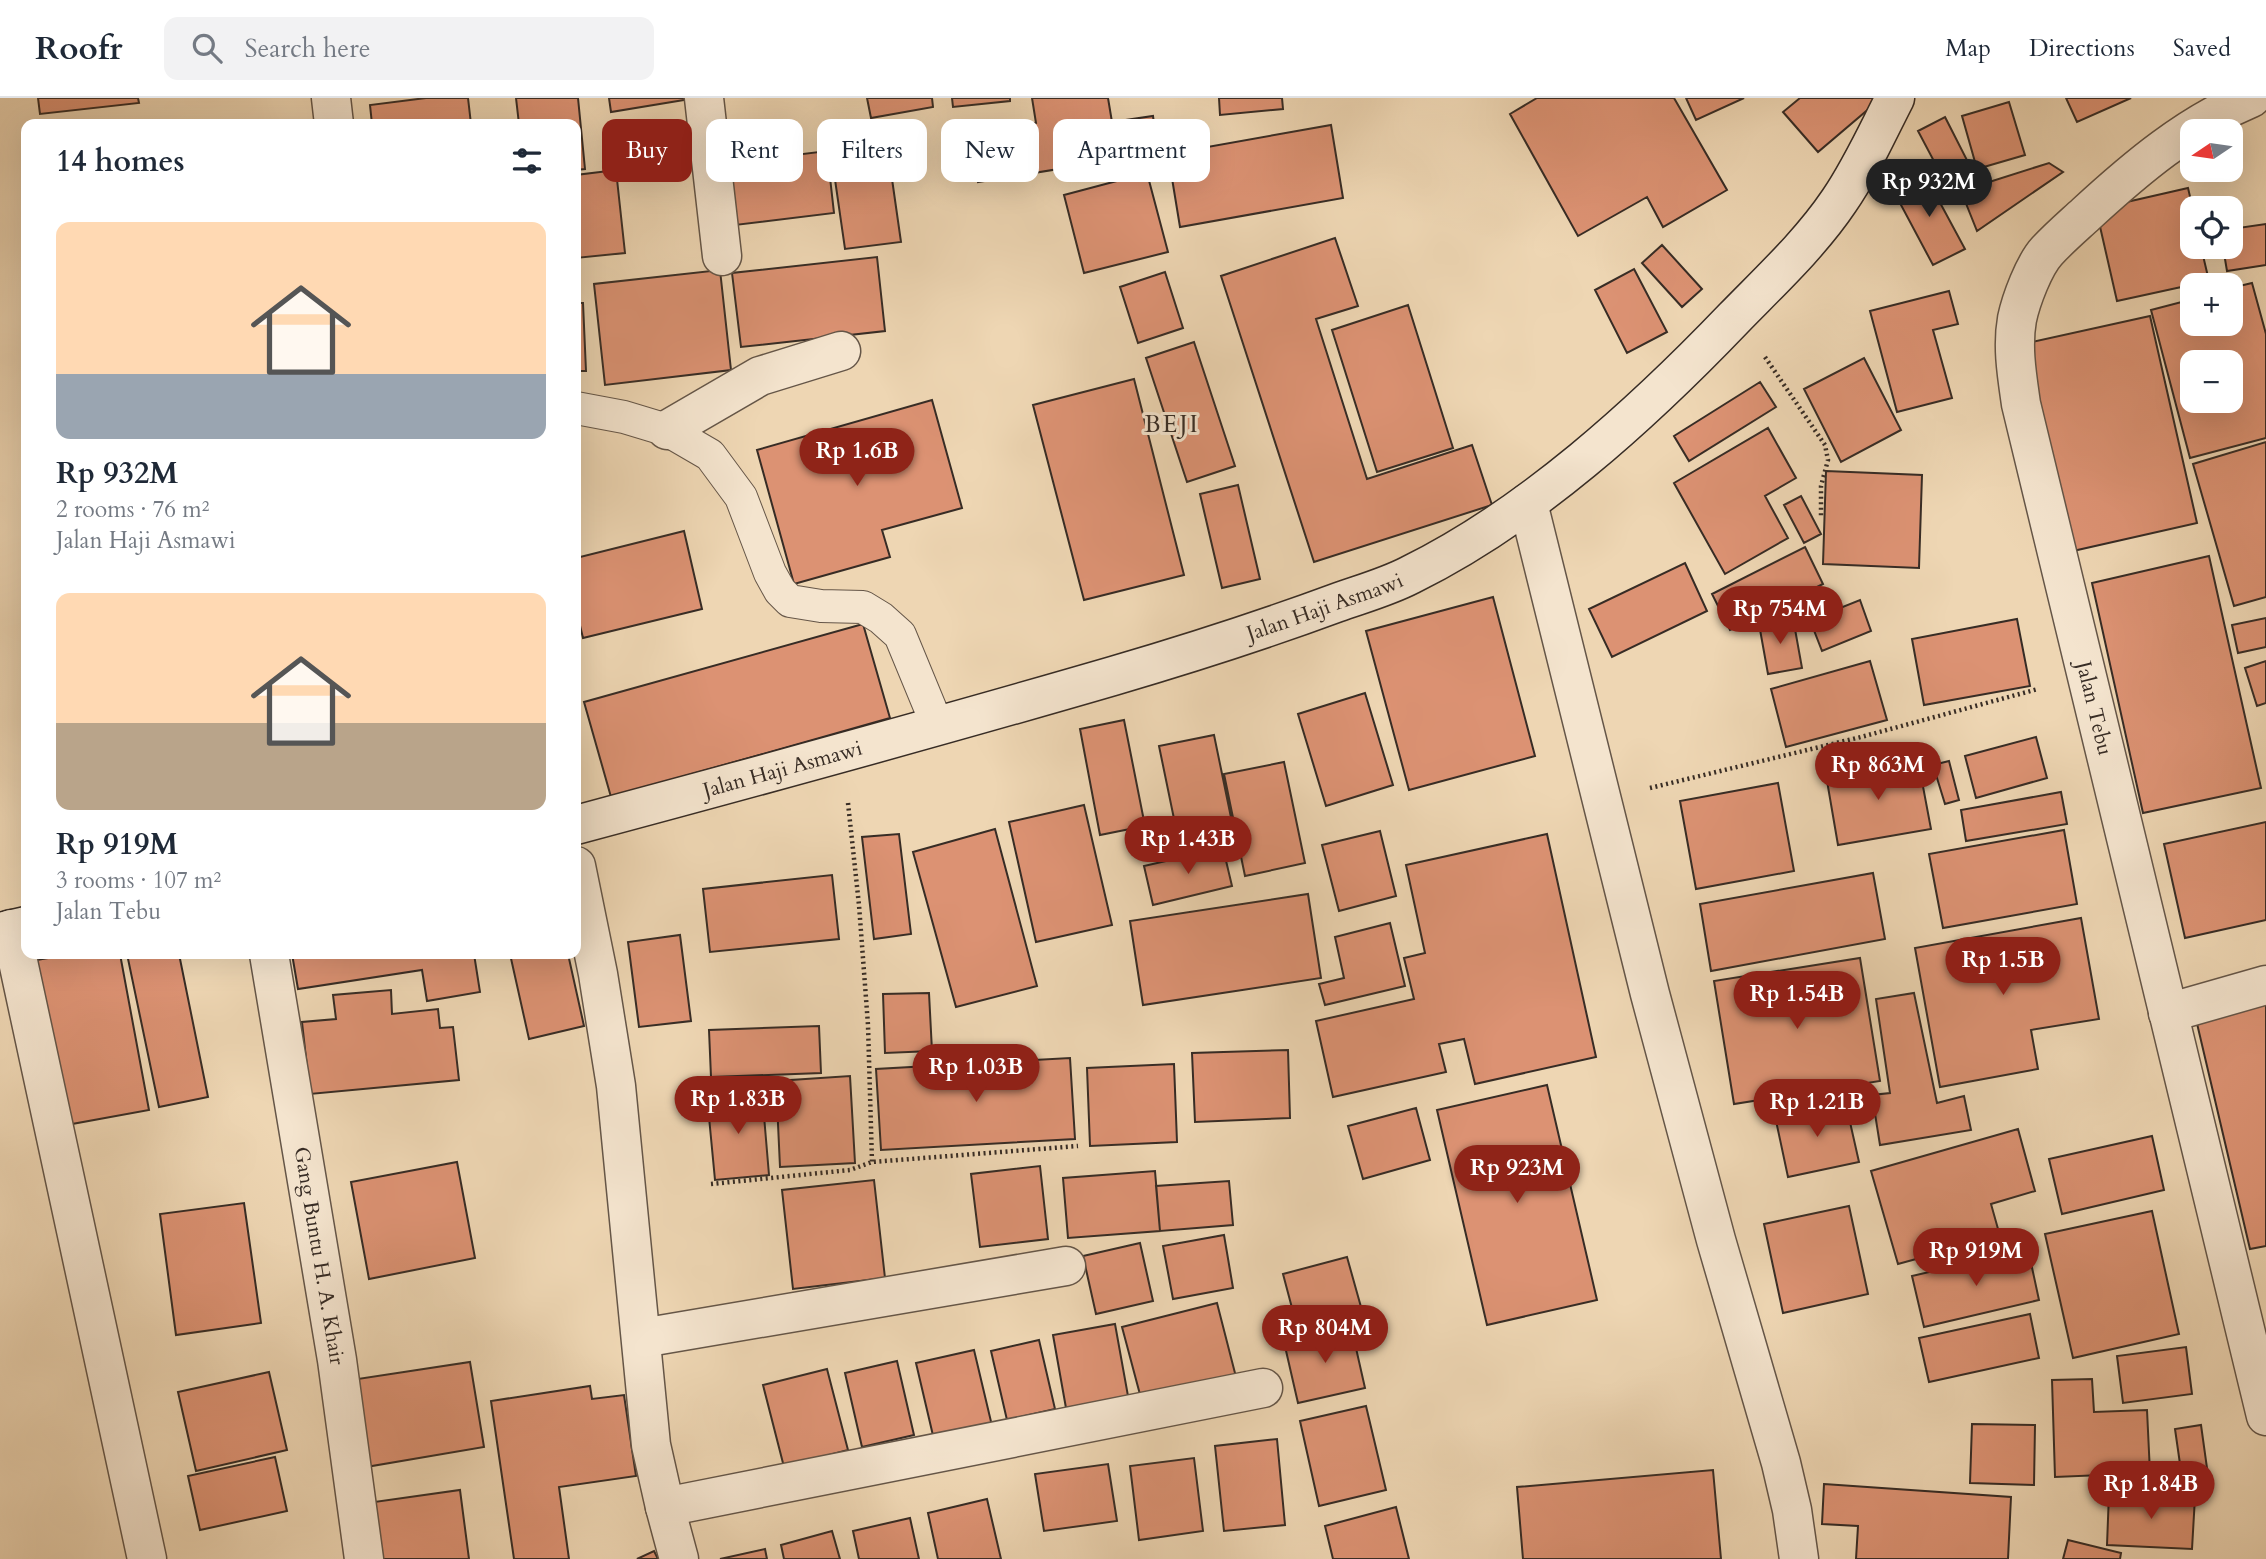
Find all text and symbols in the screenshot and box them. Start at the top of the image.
search box [164,17,654,80]
text: Roofr [35,26,122,71]
icon: search [188,29,226,67]
text: Search here [244,31,370,66]
text: Map [1945,32,1991,65]
text: Directions [2029,32,2135,65]
text: Saved [2173,32,2231,65]
chip: Buy [602,119,692,182]
chip: Rent [706,119,803,182]
chip: Filters [817,119,927,182]
chip: New [941,119,1039,182]
chip: Apartment [1053,119,1210,182]
north arrow [2180,119,2244,182]
map controls [2180,119,2243,413]
text: 14 homes [56,141,185,182]
icon: filters [508,142,546,180]
pin: Rp 932M [1864,159,1994,219]
text: Rp 932M [1882,166,1976,197]
button: locate [2180,196,2243,259]
icon: home [238,267,364,393]
button: + [2180,273,2243,336]
button: − [2180,350,2243,413]
district label: BEJI [1144,408,1200,441]
pin: Rp 1.6B [792,428,922,488]
text: Rp 1.6B [815,435,899,466]
text: Rp 932M [56,453,178,494]
text: 2 rooms · 76 m² [56,494,209,525]
text: Jalan Haji Asmawi [56,525,235,556]
street label: Jalan Haji Asmawi [1240,566,1408,649]
pin: Rp 754M [1715,587,1845,646]
text: Rp 754M [1733,593,1827,624]
icon: home [238,638,364,764]
street label: Jalan Tebu [2068,655,2120,758]
street label: Jalan Haji Asmawi [697,734,866,806]
pin: Rp 863M [1813,742,1943,802]
text: Rp 863M [1831,749,1925,780]
pin: Rp 1.43B [1116,816,1260,876]
text: Rp 1.43B [1141,823,1235,854]
text: Rp 919M [56,824,178,865]
text: 3 rooms · 107 m² [56,865,221,896]
text: Jalan Tebu [56,896,161,927]
pin: Rp 1.5B [1938,937,2068,997]
text: Rp 1.5B [1961,944,2045,975]
pin: Rp 1.54B [1725,972,1869,1031]
text: Rp 1.54B [1750,978,1844,1009]
pin: Rp 1.03B [904,1044,1048,1104]
text: Rp 1.03B [929,1051,1023,1082]
pin: Rp 1.83B [666,1076,810,1136]
pin: Rp 1.21B [1745,1080,1889,1139]
text: Rp 1.83B [691,1083,785,1114]
text: Rp 1.21B [1770,1086,1864,1117]
street label: Gang Buntu H. A. Khair [287,1145,352,1367]
pin: Rp 923M [1452,1146,1582,1205]
text: Rp 923M [1470,1152,1564,1183]
pin: Rp 919M [1911,1228,2041,1288]
text: Rp 919M [1929,1235,2023,1266]
pin: Rp 804M [1260,1306,1390,1365]
text: Rp 804M [1278,1312,1372,1343]
pin: Rp 1.84B [2079,1462,2223,1521]
text: Rp 1.84B [2104,1468,2198,1499]

